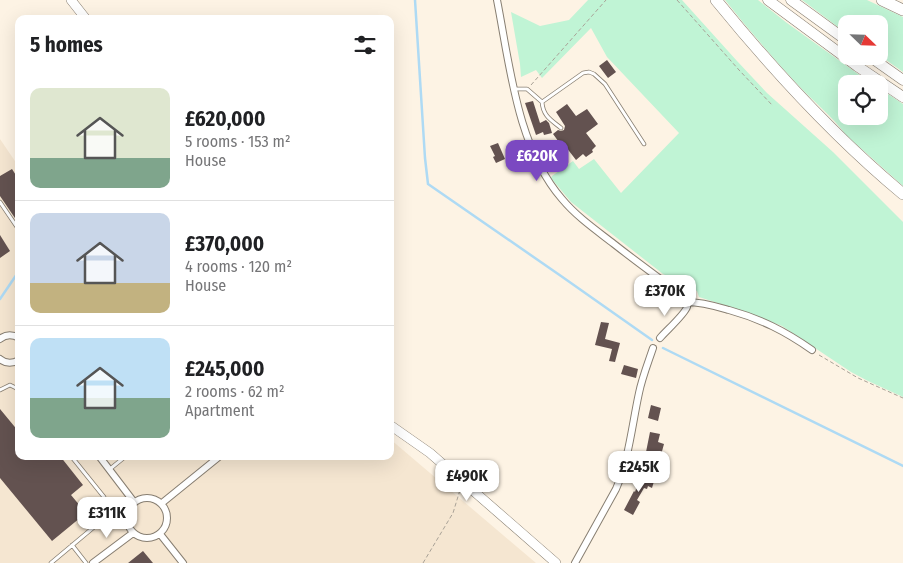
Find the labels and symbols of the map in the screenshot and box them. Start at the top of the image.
north arrow [838,15,888,65]
pin: £620K [502,140,572,182]
pin: £370K [630,274,700,317]
pin: £245K [604,450,674,493]
pin: £490K [432,460,502,502]
pin: £311K [72,496,142,539]

